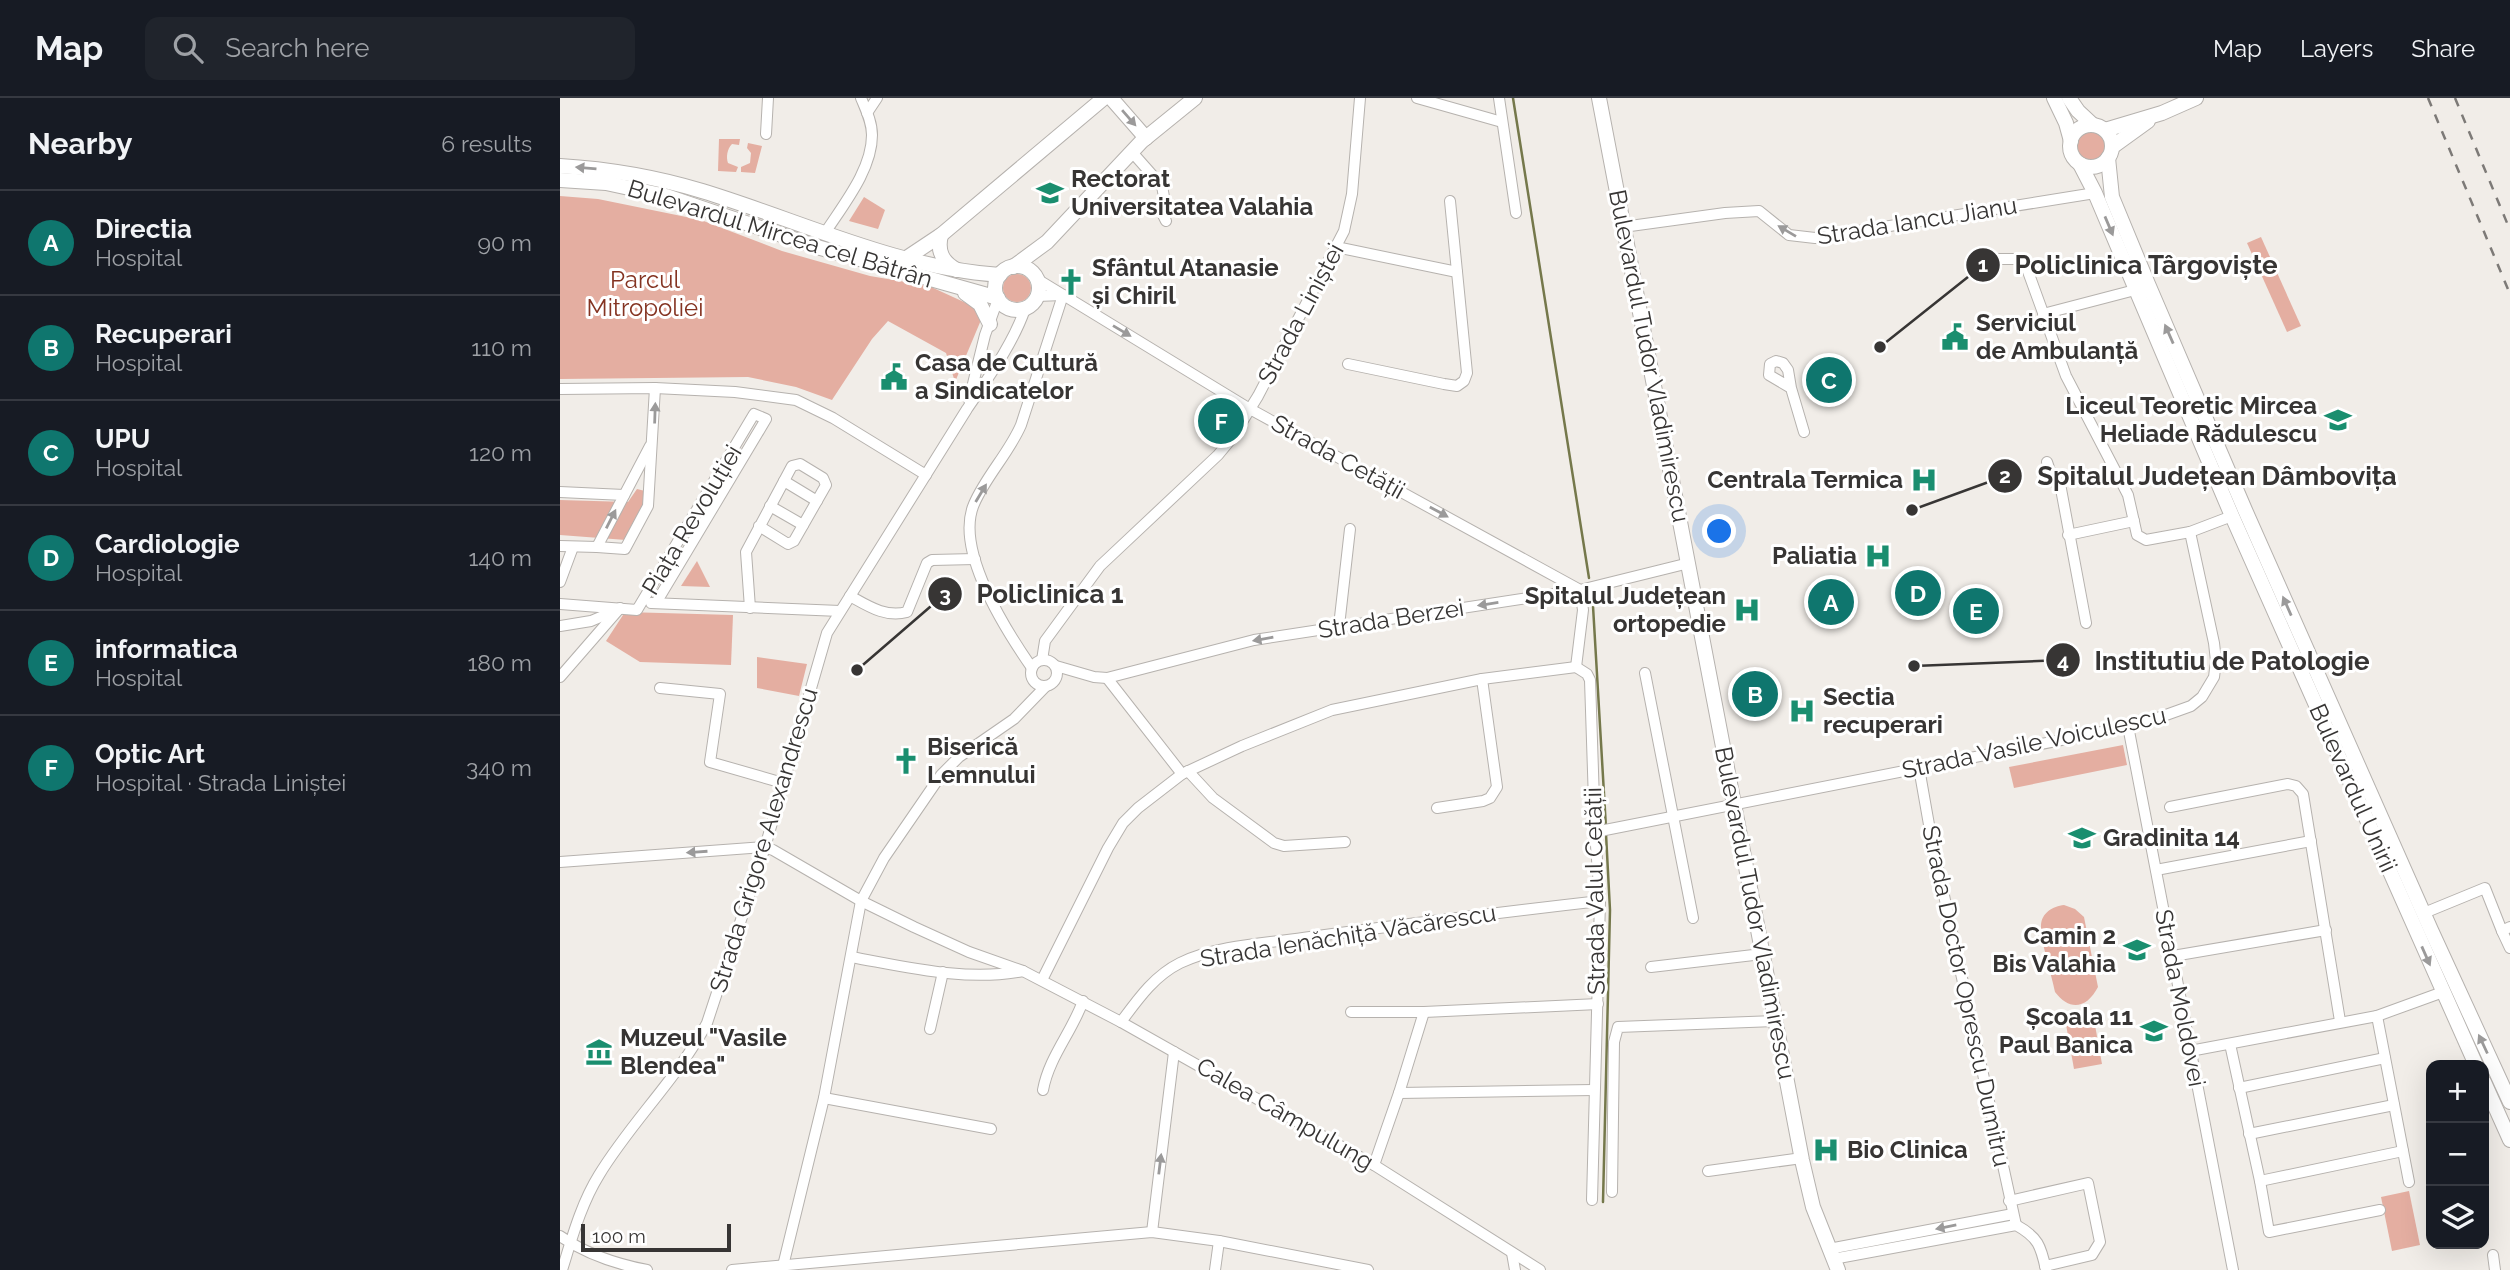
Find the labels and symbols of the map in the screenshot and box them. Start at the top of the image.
one-way arrow [1120,109,1136,126]
one-way arrow [575,162,597,173]
place label: Rectorat Universitatea Valahia [1071,164,1313,221]
street label: Bulevardul Mircea cel Bătrân [624,173,936,294]
school or university icon: Rectorat Universitatea Valahia [1035,178,1065,208]
street label: Bulevardul Tudor Vladimirescu [1603,187,1696,525]
street label: Strada Iancu Jianu [1815,190,2019,251]
one-way arrow [2103,216,2114,237]
one-way arrow [1777,225,1797,238]
street label: Strada Liniștei [1251,238,1350,389]
callout: Policlinica Târgoviște [1965,242,2292,289]
text: Policlinica Târgoviște [2014,250,2278,280]
text: 1 [1978,252,1988,277]
place label: Sfântul Atanasie și Chiril [1092,253,1279,310]
park label: Parcul Mitropoliei [587,265,703,322]
church icon: Sfântul Atanasie și Chiril [1056,267,1086,297]
place label: Serviciul de Ambulanță [1976,308,2138,365]
public building icon: Serviciul de Ambulanță [1940,322,1970,352]
one-way arrow [2164,323,2175,344]
one-way arrow [1112,324,1131,337]
place label: Casa de Cultură a Sindicatelor [915,348,1098,405]
pin: C [1806,354,1852,406]
public building icon: Casa de Cultură a Sindicatelor [879,362,909,392]
place label: Liceul Teoretic Mircea Heliade Rădulescu [2065,391,2317,448]
pin: F [1198,395,1244,447]
one-way arrow [649,402,660,424]
school or university icon: Liceul Teoretic Mircea Heliade Rădulescu [2323,405,2353,435]
street label: Strada Cetății [1267,408,1410,505]
street label: Piața Revoluției [636,440,748,600]
callout: Spitalul Județean Dâmbovița [1988,452,2412,499]
text: Spitalul Județean Dâmbovița [2037,461,2397,491]
text: 2 [1999,463,2011,488]
place label: Centrala Termica [1707,465,1903,494]
hospital icon: Centrala Termica [1909,465,1939,495]
one-way arrow [974,483,987,503]
one-way arrow [1429,506,1449,518]
one-way arrow [605,509,617,529]
your location [1702,514,1736,548]
place label: Paliatia [1772,541,1857,570]
hospital icon: Paliatia [1863,541,1893,571]
pin: D [1895,567,1941,619]
callout: Policlinica 1 [927,571,1137,618]
pin: A [1808,576,1854,628]
text: Policlinica 1 [976,579,1124,609]
place label: Spitalul Județean ortopedie [1525,581,1726,638]
text: 3 [939,582,951,607]
pin: E [1953,585,1999,637]
street label: Strada Berzei [1316,593,1466,644]
hospital icon: Spitalul Județean ortopedie [1732,595,1762,625]
one-way arrow [2281,596,2293,616]
one-way arrow [1477,599,1499,610]
one-way arrow [1252,634,1274,645]
callout: Institutiu de Patologie [2045,637,2383,684]
text: Institutiu de Patologie [2094,646,2370,676]
text: 4 [2057,648,2069,673]
pin: B [1732,668,1778,720]
place label: Sectia recuperari [1823,682,1943,739]
street label: Strada Grigore Alexandrescu [703,684,824,996]
hospital icon: Sectia recuperari [1787,696,1817,726]
street label: Bulevardul Unirii [2303,699,2404,877]
street label: Strada Vasile Voiculescu [1899,700,2169,785]
place label: Biserică Lemnului [927,732,1036,789]
street label: Bulevardul Tudor Vladimirescu [1709,744,1802,1082]
church icon: Biserică Lemnului [891,746,921,776]
street label: Strada Valul Cetății [1578,787,1611,995]
street label: Strada Doctor Oprescu Dumitru [1916,823,2017,1169]
school or university icon: Gradinita 14 [2067,823,2097,853]
place label: Gradinita 14 [2103,823,2240,852]
one-way arrow [685,847,707,858]
street label: Strada Ienăchiță Văcărescu [1198,898,1498,973]
street label: Strada Moldovei [2149,907,2212,1089]
place label: Camin 2 Bis Valahia [1992,921,2116,978]
school or university icon: Camin 2 Bis Valahia [2122,935,2152,965]
one-way arrow [2421,945,2432,966]
place label: Școala 11 Paul Banica [1999,1002,2133,1059]
school or university icon: Școala 11 Paul Banica [2139,1016,2169,1046]
place label: Muzeul "Vasile Blendea" [620,1023,787,1080]
one-way arrow [2477,1034,2489,1054]
museum icon: Muzeul "Vasile Blendea" [584,1037,614,1067]
street label: Calea Câmpulung [1192,1051,1379,1176]
hospital icon: Bio Clinica [1811,1135,1841,1165]
place label: Bio Clinica [1847,1135,1968,1164]
one-way arrow [1155,1153,1166,1175]
scale bar [581,1221,732,1253]
one-way arrow [1935,1221,1957,1232]

